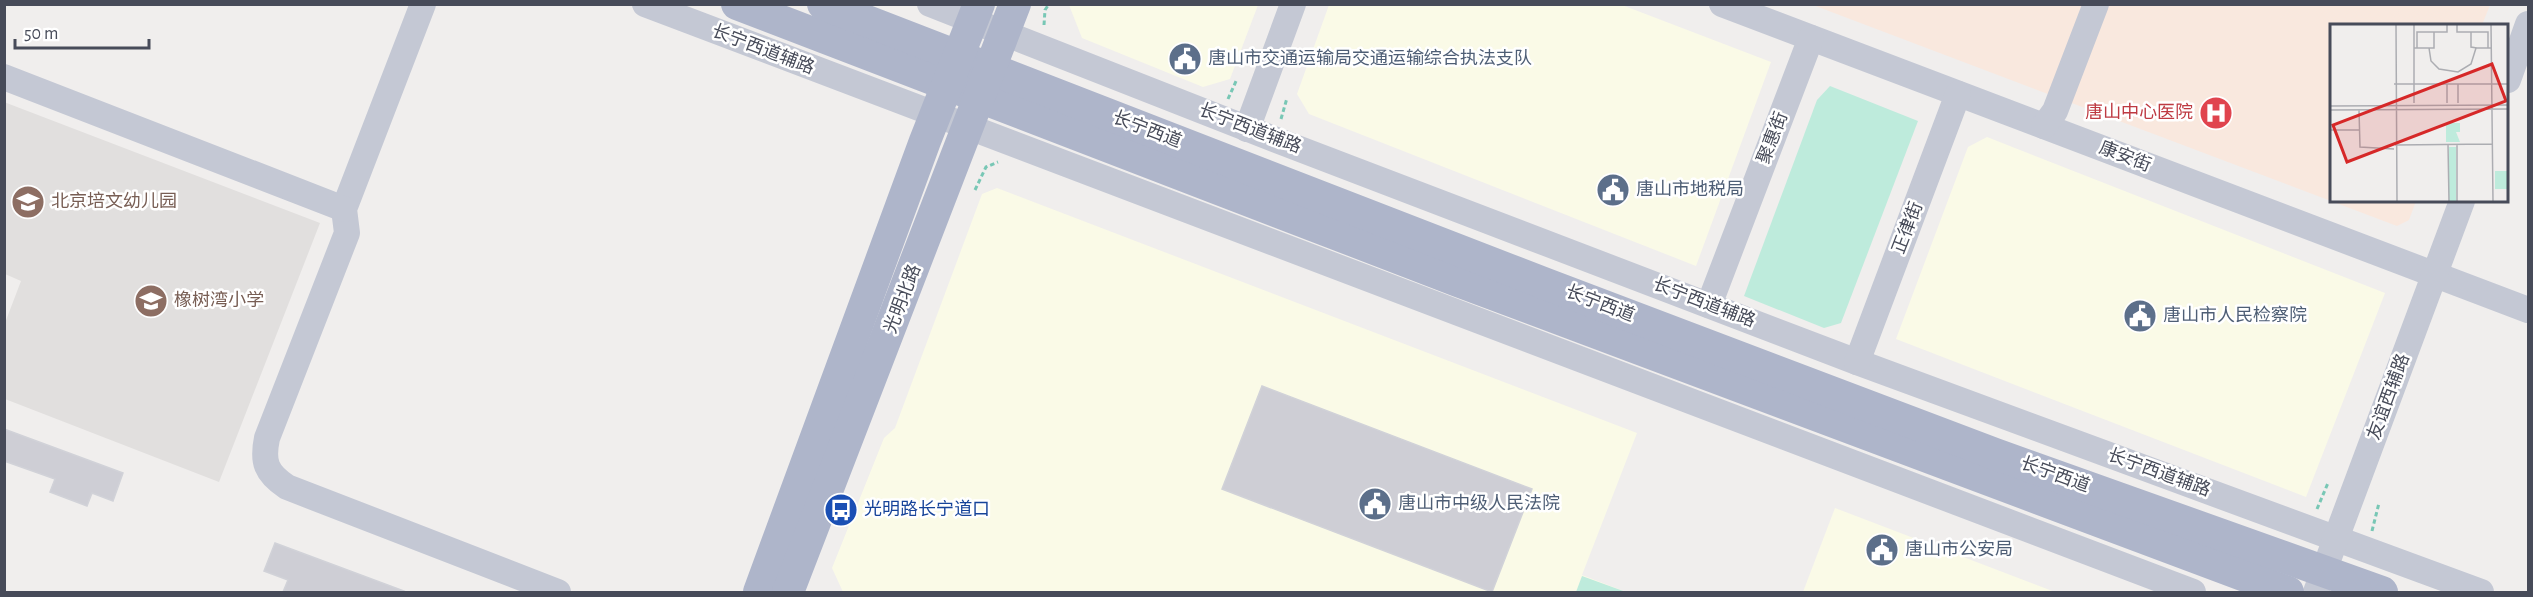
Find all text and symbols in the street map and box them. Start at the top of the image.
scale bar [15,12,148,50]
street label: 长宁西道辅路 [709,20,817,78]
inset map [2330,24,2509,202]
text: 50 m [24,25,58,43]
public building icon: 唐山市交通运输局交通运输综合执法支队 [1167,41,1203,77]
place label: 唐山市交通运输局交通运输综合执法支队 [1208,48,1532,68]
hospital icon: 唐山中心医院 [2198,95,2234,131]
street label: 长宁西道辅路 [1196,99,1304,157]
place label: 唐山中心医院 [2085,102,2193,122]
street label: 长宁西道 [1110,107,1185,151]
street label: 聚惠街 [1753,109,1791,166]
street label: 康安街 [2097,137,2154,175]
public building icon: 唐山市地税局 [1595,172,1631,208]
place label: 唐山市地税局 [1636,179,1744,199]
school or university icon: 北京培文幼儿园 [10,184,46,220]
place label: 北京培文幼儿园 [51,191,177,211]
street label: 正律街 [1888,199,1926,256]
street label: 光明北路 [880,261,924,336]
street label: 长宁西道辅路 [1650,273,1758,331]
street label: 长宁西道 [1563,281,1638,325]
school or university icon: 橡树湾小学 [133,283,169,319]
place label: 橡树湾小学 [174,290,264,310]
public building icon: 唐山市人民检察院 [2122,298,2158,334]
place label: 唐山市人民检察院 [2163,305,2307,325]
street label: 友谊西辅路 [2363,351,2413,442]
street label: 长宁西道辅路 [2105,444,2214,500]
street label: 长宁西道 [2018,452,2093,496]
public building icon: 唐山市中级人民法院 [1357,486,1393,522]
bus stop icon: 光明路长宁道口 [823,492,859,528]
place label: 唐山市中级人民法院 [1398,493,1560,513]
place label: 光明路长宁道口 [864,499,990,519]
public building icon: 唐山市公安局 [1864,532,1900,568]
place label: 唐山市公安局 [1905,539,2013,559]

